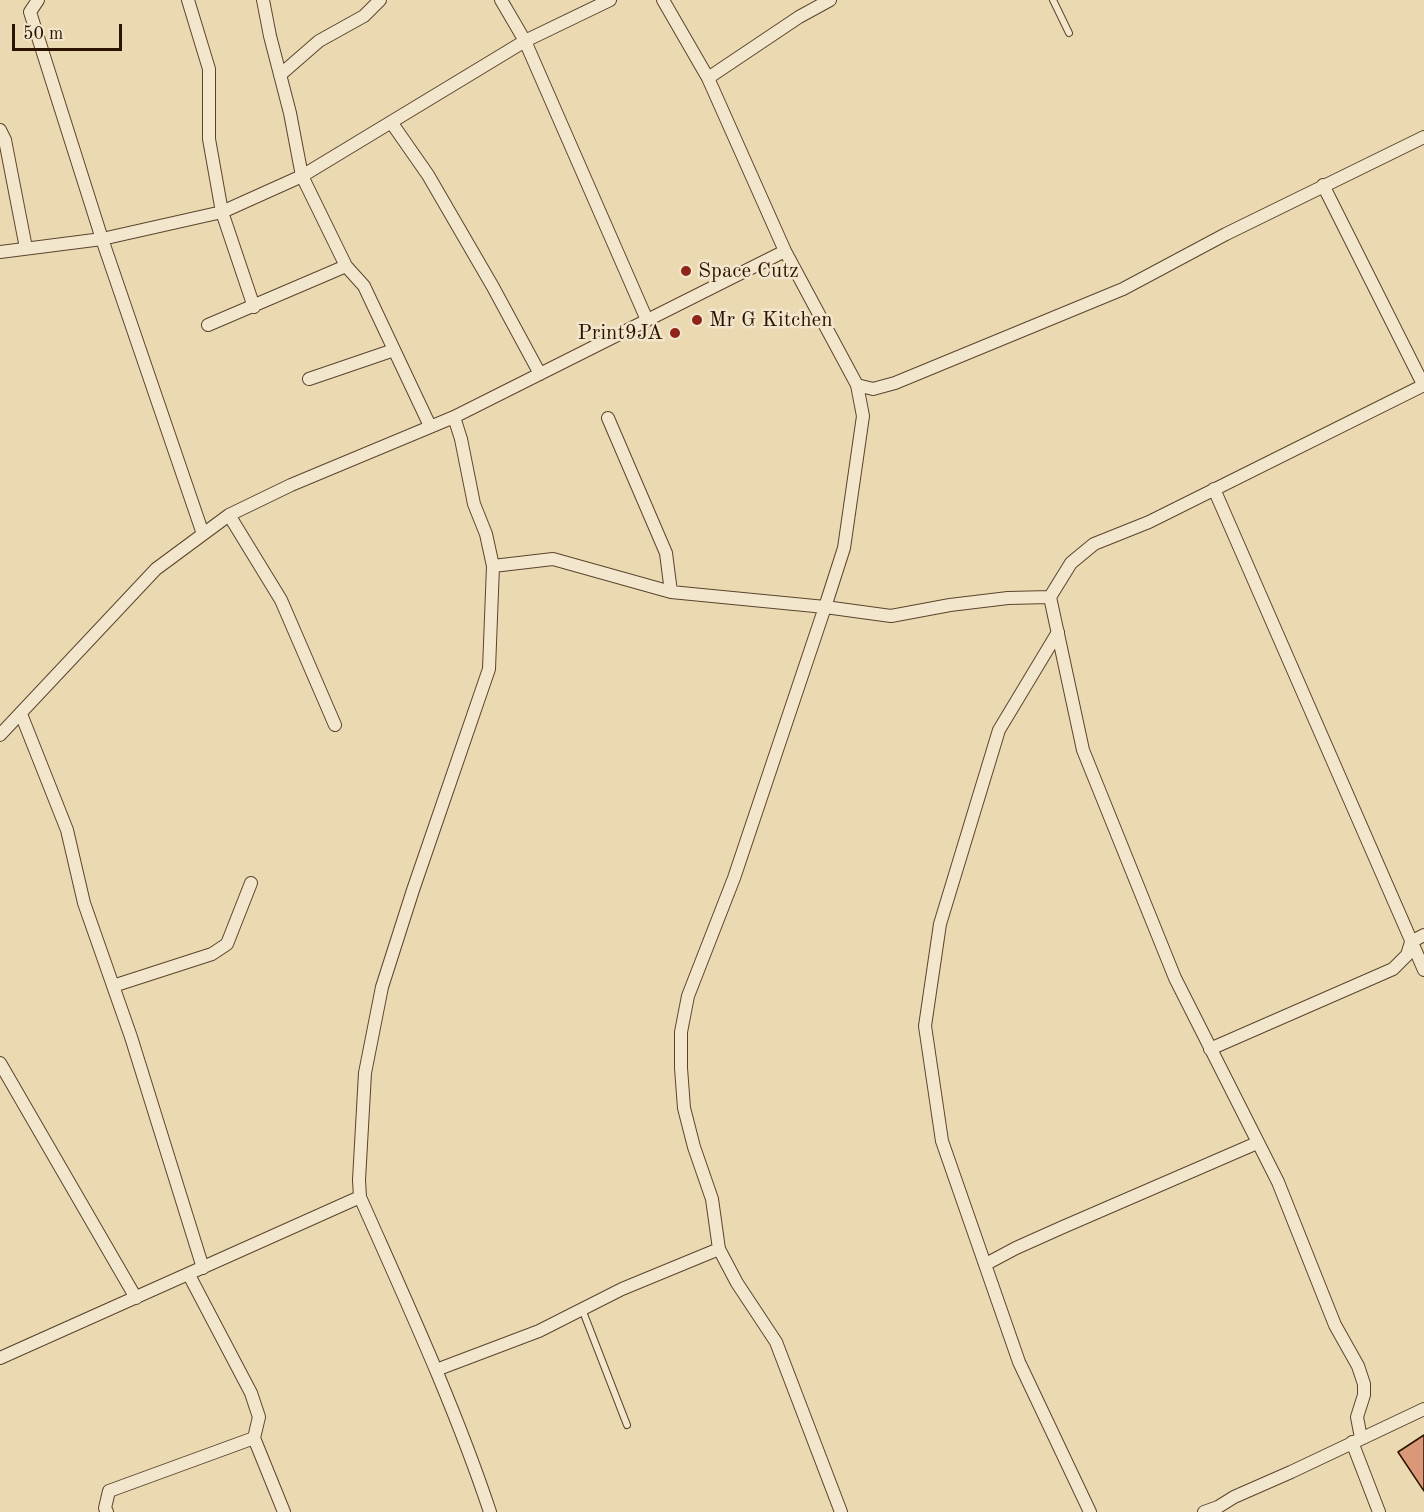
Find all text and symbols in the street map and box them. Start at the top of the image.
scale bar [15,12,124,50]
text: 50 m [23,25,63,43]
place label: Space Cutz [698,258,799,284]
marker: Space Cutz [679,264,693,278]
place label: Mr G Kitchen [709,307,833,333]
marker: Mr G Kitchen [690,313,704,327]
place label: Print9JA [578,320,663,346]
marker: Print9JA [668,326,682,340]

